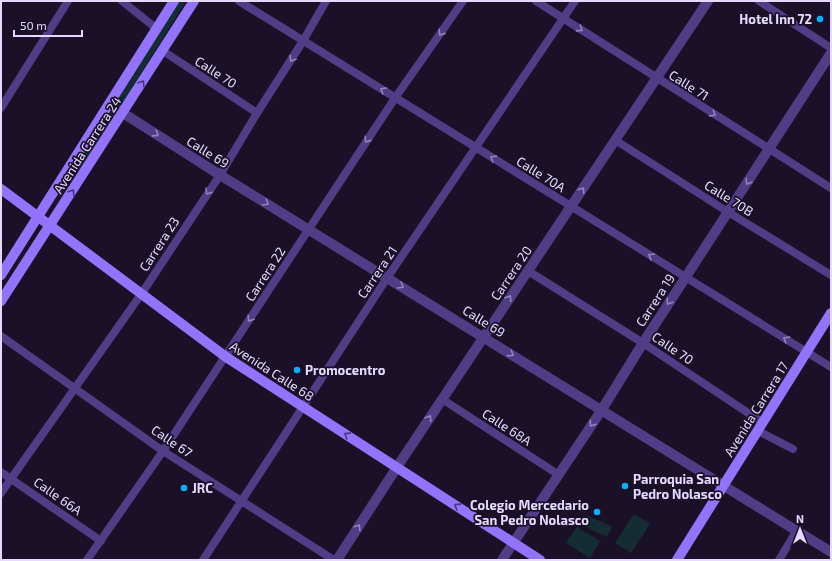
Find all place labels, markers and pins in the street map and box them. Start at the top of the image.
place label: Hotel Inn 72 [739,11,812,27]
marker: Hotel Inn 72 [815,14,825,24]
place label: Promocentro [305,362,386,378]
marker: Promocentro [292,365,302,375]
place label: Parroquia San Pedro Nolasco [633,471,722,502]
place label: JRC [192,480,213,496]
marker: Parroquia San Pedro Nolasco [620,481,630,491]
marker: JRC [179,483,189,493]
place label: Colegio Mercedario San Pedro Nolasco [470,497,589,528]
marker: Colegio Mercedario San Pedro Nolasco [592,507,602,517]

